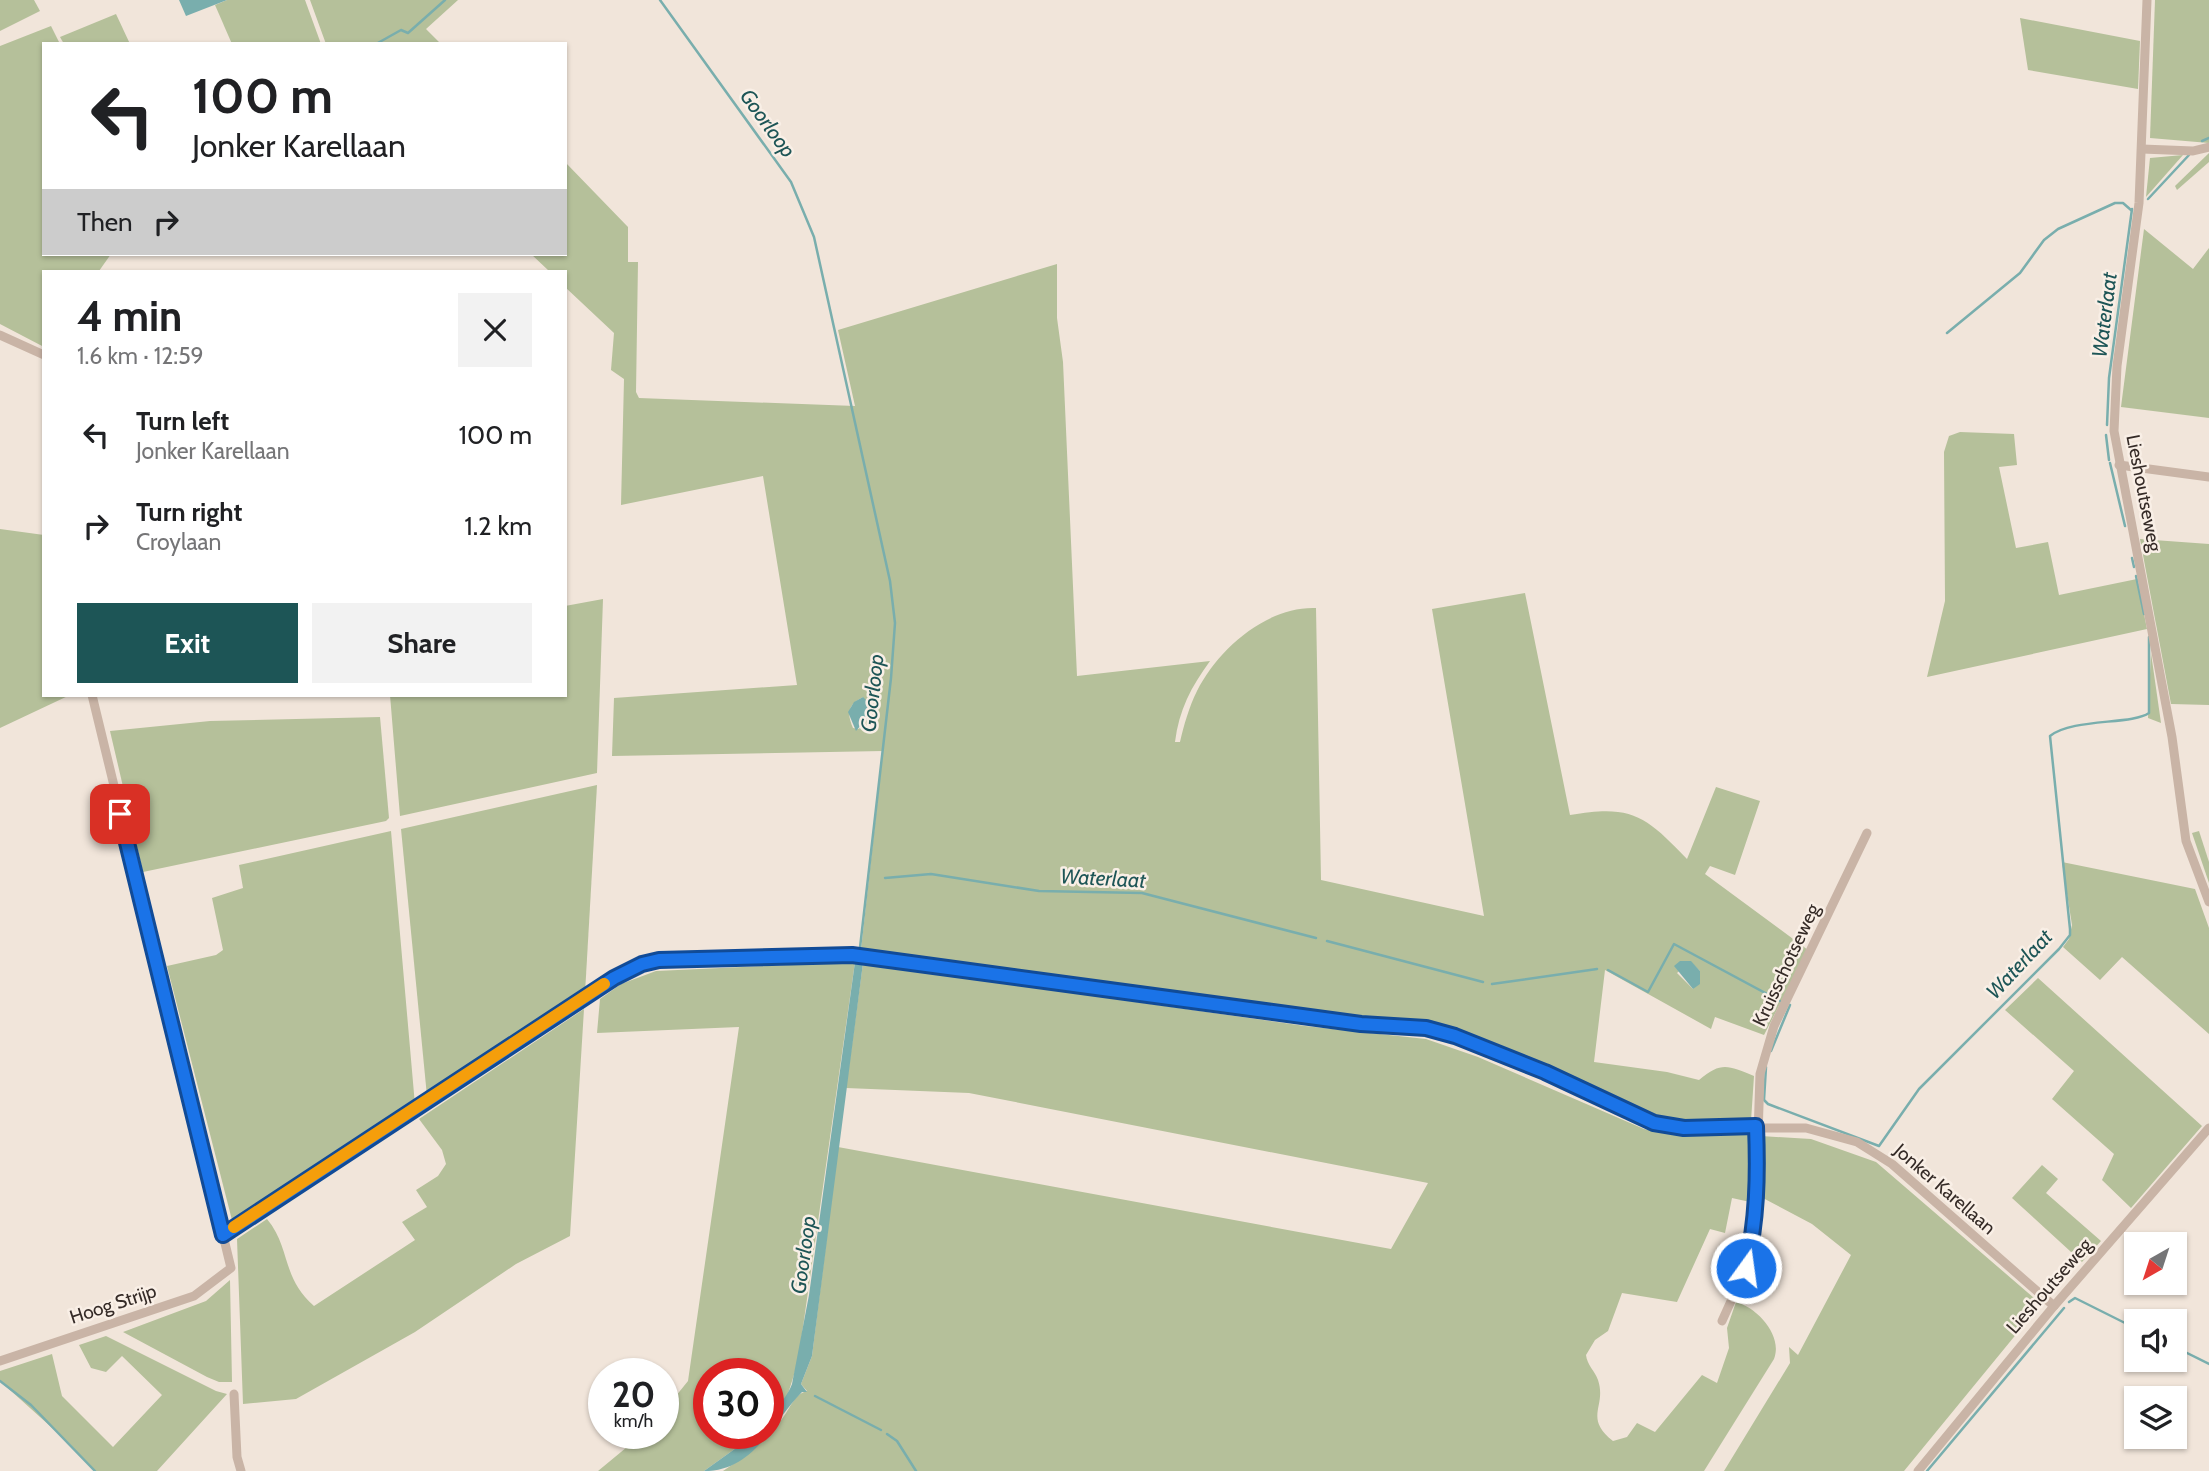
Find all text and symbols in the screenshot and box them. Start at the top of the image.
text: 100 m [192,66,333,125]
icon: left [77,70,168,161]
water label: Goorloop [735,84,801,162]
text: Jonker Karellaan [192,126,406,165]
icon: right [147,203,185,241]
text: Then [77,206,133,238]
water label: Waterlaat [2086,270,2122,359]
text: 4 min [77,290,182,342]
button: close [458,293,532,367]
text: 1.6 km · 12:59 [77,342,204,370]
text: Turn left [136,405,229,437]
icon: left [77,416,115,454]
text: 100 m [459,419,532,451]
street label: Lieshoutseweg [2121,433,2167,554]
text: Jonker Karellaan [136,437,290,465]
text: Turn right [136,496,242,528]
icon: right [77,507,115,545]
text: 1.2 km [464,510,532,542]
text: Croylaan [136,528,221,556]
button: Exit [77,603,298,683]
button: Share [312,603,532,683]
water label: Goorloop [855,653,889,733]
pin [90,784,150,844]
icon: arrive [101,795,139,833]
water label: Waterlaat [1060,863,1147,893]
street label: Kruisschotseweg [1748,900,1825,1030]
water label: Waterlaat [1981,924,2058,1004]
street label: Jonker Karellaan [1889,1138,2000,1239]
water label: Goorloop [785,1214,821,1296]
position arrow [1709,1231,1783,1305]
north arrow [2124,1232,2188,1295]
map controls [2124,1232,2187,1449]
street label: Lieshoutseweg [2001,1233,2097,1338]
street label: Hoog Strijp [67,1279,159,1329]
button: sound [2124,1309,2187,1372]
speed limit sign: 30 [693,1358,784,1449]
text: 20 [612,1373,655,1416]
button: layers [2124,1386,2187,1449]
text: km/h [614,1410,653,1432]

